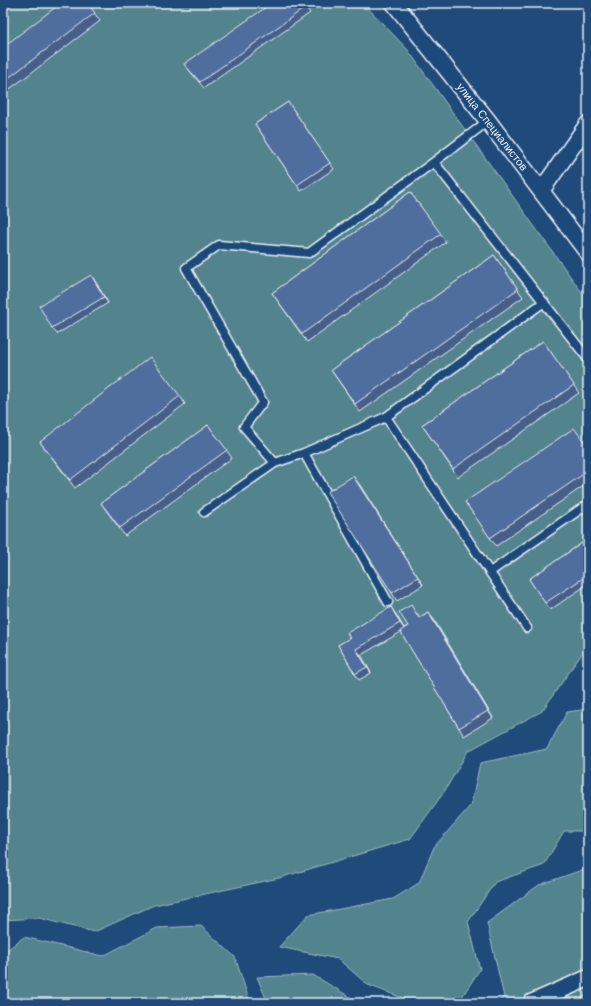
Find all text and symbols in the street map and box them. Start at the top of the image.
street label: улица Специалистов [454,81,530,173]

